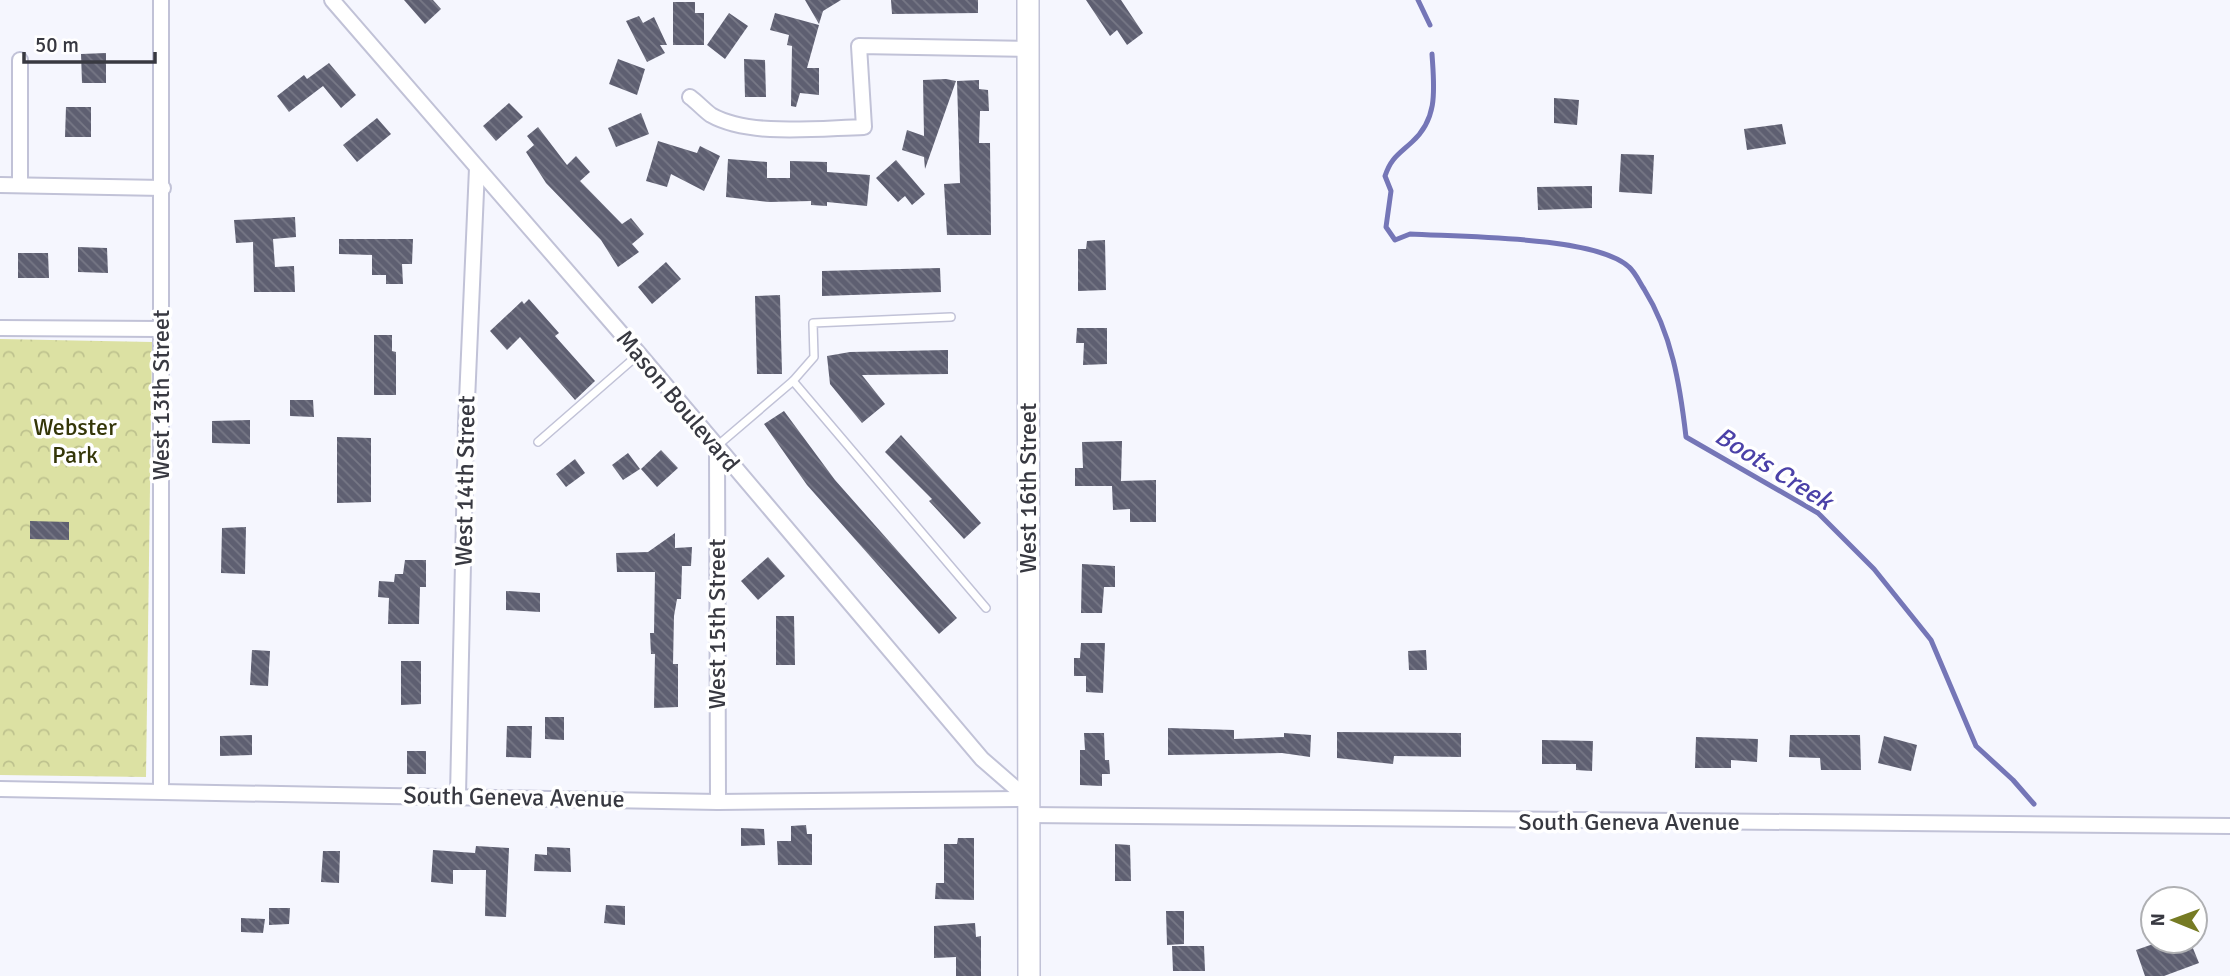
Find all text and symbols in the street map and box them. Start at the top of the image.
scale bar [24,21,156,65]
text: 50 m [35,32,79,58]
street label: West 13th Street [146,310,176,480]
street label: Mason Boulevard [610,324,746,478]
street label: West 14th Street [449,395,481,567]
street label: West 16th Street [1013,403,1043,573]
park label: Webster Park [33,412,117,470]
water label: Boots Creek [1709,420,1840,519]
street label: West 15th Street [702,539,732,709]
street label: South Geneva Avenue [403,780,625,814]
street label: South Geneva Avenue [1518,807,1740,837]
north arrow [2139,885,2209,955]
text: N [2146,913,2170,927]

